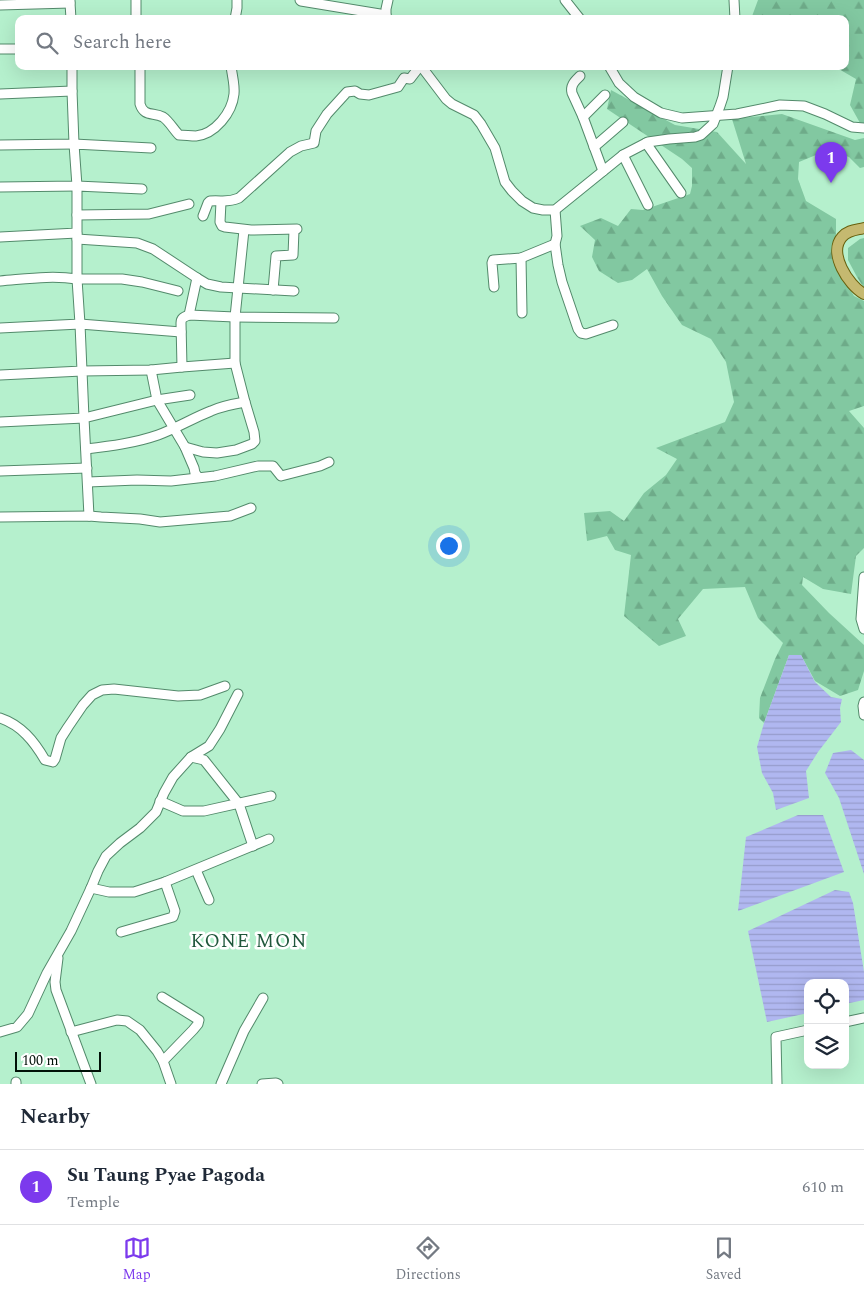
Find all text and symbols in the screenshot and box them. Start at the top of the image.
search box [15,15,849,70]
text: Search here [73,28,172,57]
icon: search [33,29,61,57]
pin: 1 [815,142,847,183]
your location [436,533,462,559]
district label: KONE MON [190,927,308,956]
map controls [804,979,849,1069]
button: locate [804,979,849,1024]
button: layers [804,1024,849,1069]
scale bar [15,1049,101,1072]
text: 100 m [22,1050,59,1071]
text: Nearby [20,1101,90,1133]
text: Su Taung Pyae Pagoda [67,1161,265,1190]
text: 1 [32,1175,40,1199]
text: 610 m [802,1175,844,1199]
text: Temple [67,1190,120,1214]
tab: Map [122,1234,151,1285]
tab: Directions [395,1234,461,1285]
tab: Saved [706,1234,742,1285]

